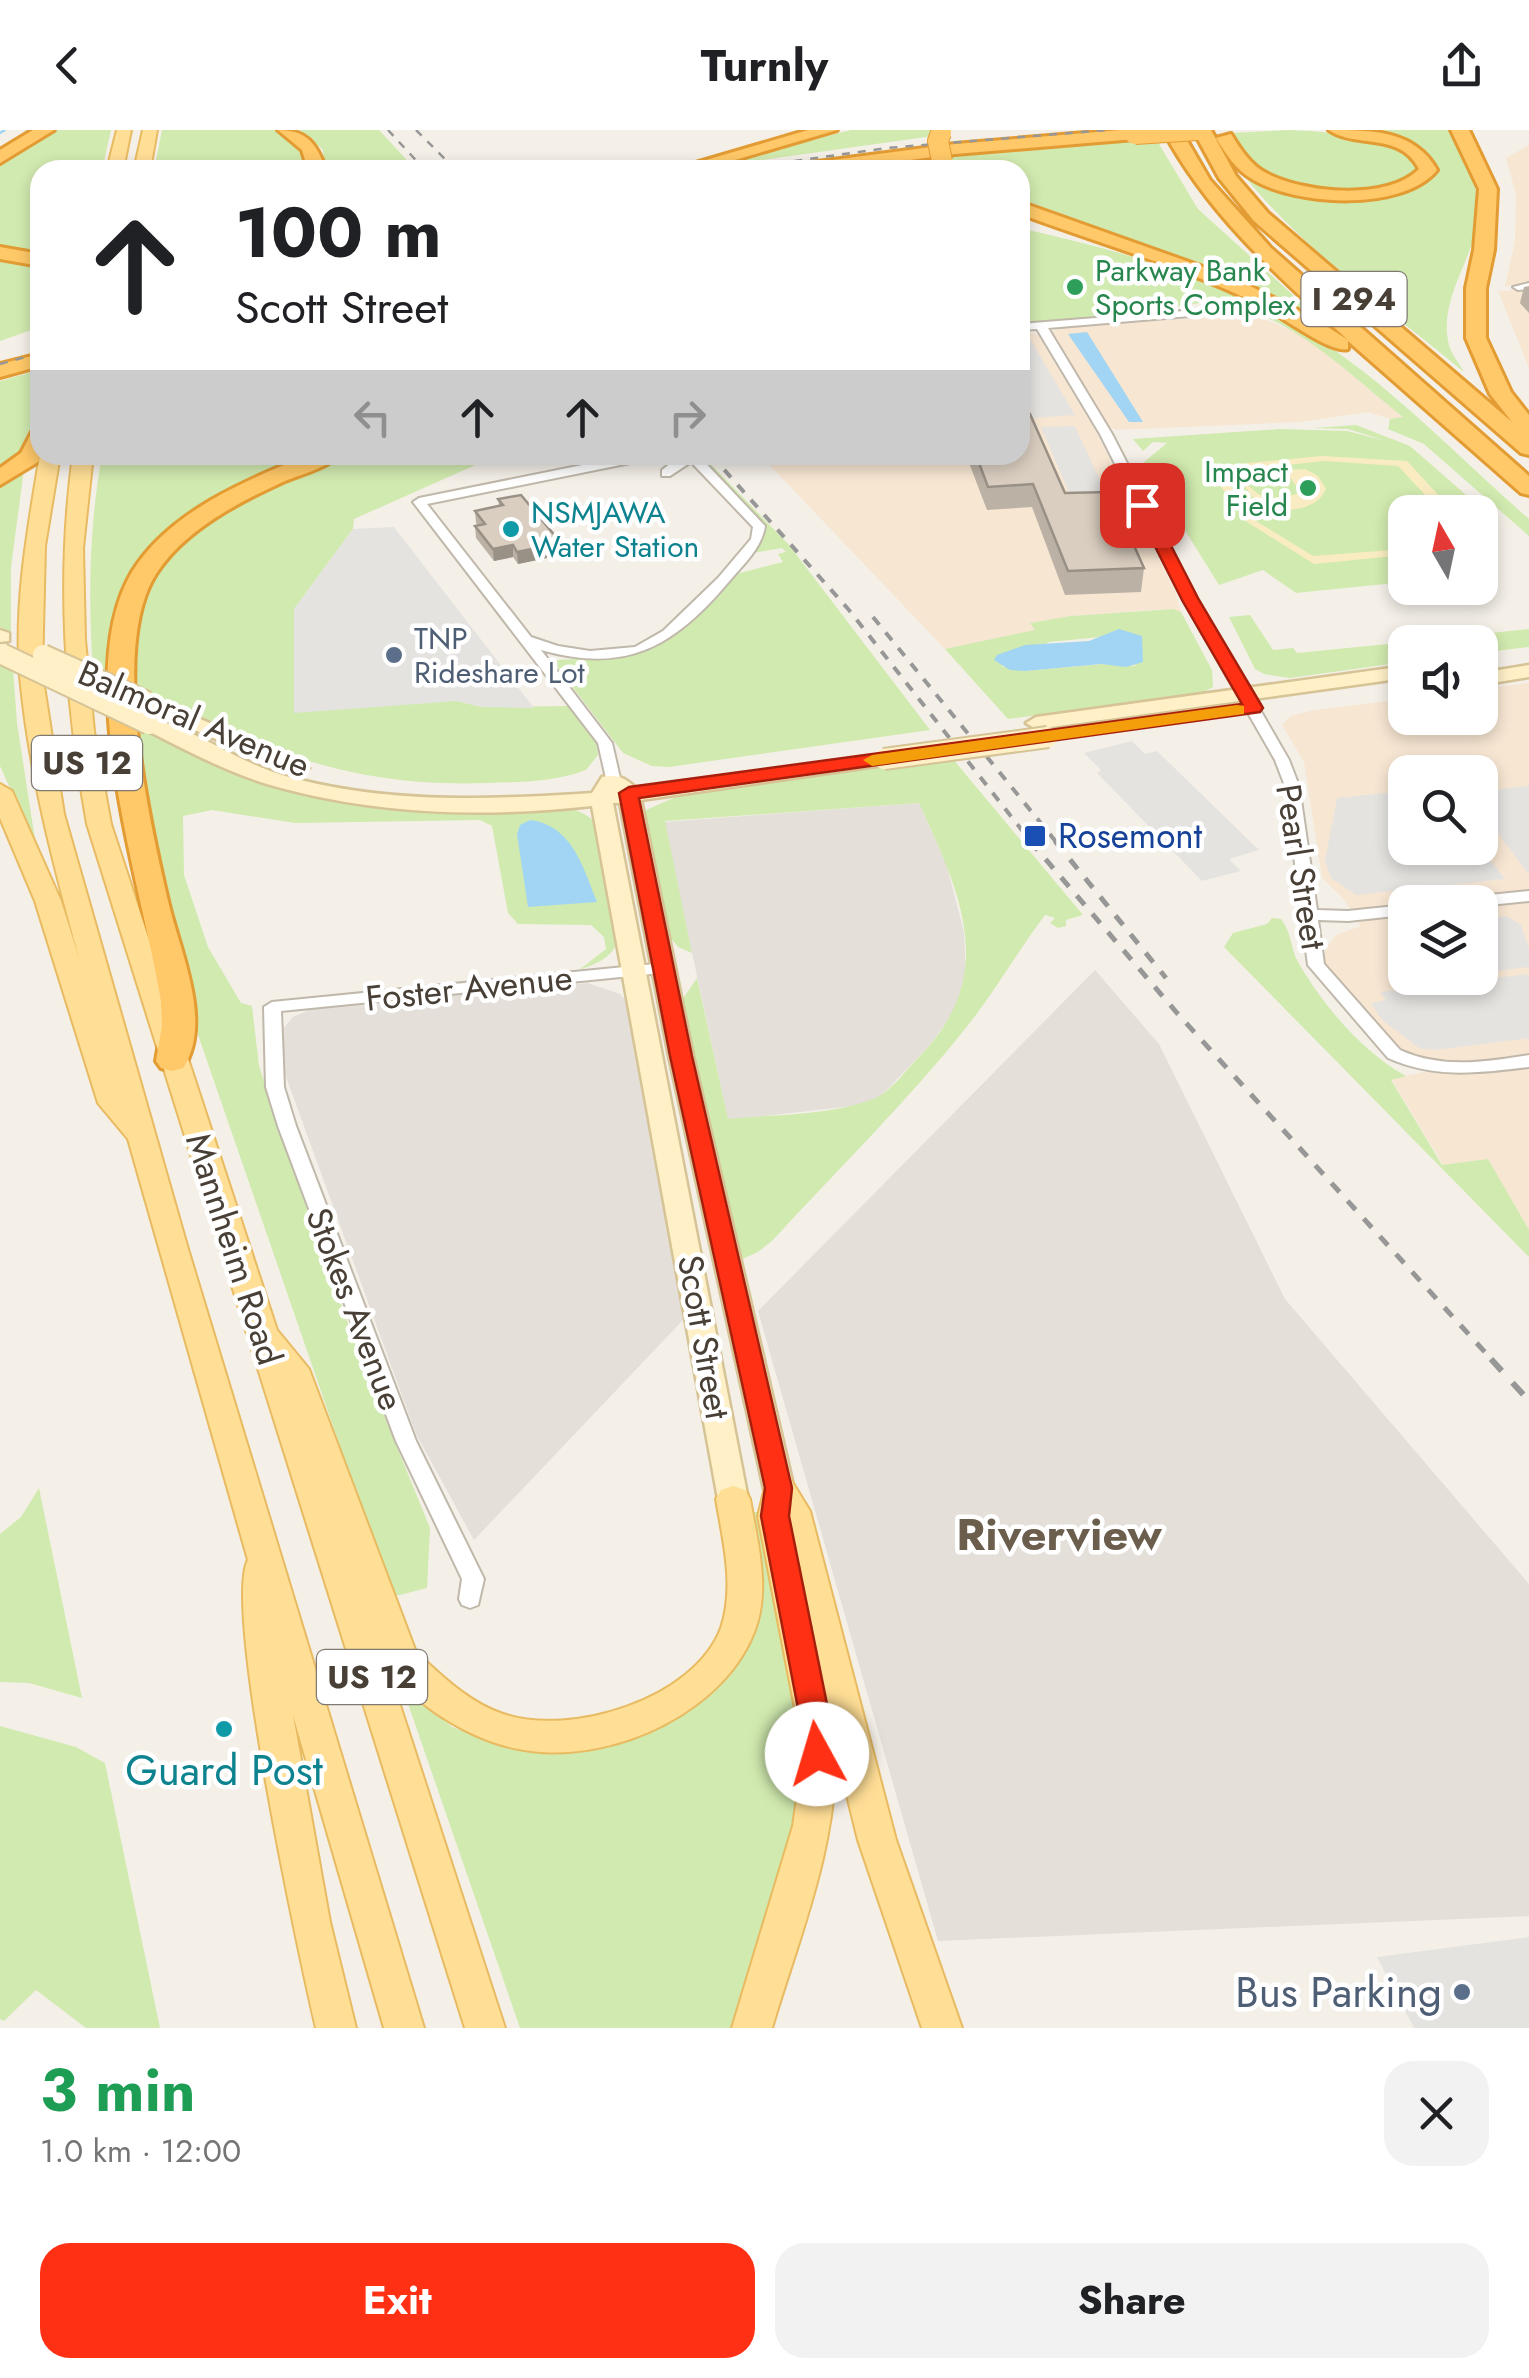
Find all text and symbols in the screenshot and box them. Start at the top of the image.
text: Turnly [701,33,828,98]
icon: back [40,38,95,93]
icon: share [1434,38,1489,93]
text: 100 m [235,182,442,283]
icon: ahead [70,200,200,330]
place label: Parkway Bank Sports Complex [1095,249,1296,326]
road number: I 294 [1302,272,1406,326]
text: Scott Street [235,275,448,340]
marker: Parkway Bank Sports Complex [1064,276,1086,298]
icon: left [345,390,400,445]
icon: ahead [450,390,505,445]
icon: ahead [555,390,610,445]
icon: right [660,390,715,445]
place label: Impact Field [1204,450,1289,527]
pin [1100,463,1185,548]
marker: Impact Field [1297,477,1319,499]
icon: arrive [1115,478,1170,533]
place label: NSMJAWA Water Station [531,491,699,568]
north arrow [1388,495,1498,605]
map controls [1388,495,1498,995]
marker: NSMJAWA Water Station [500,518,522,540]
place label: TNP Rideshare Lot [414,617,586,694]
button: sound [1388,625,1498,735]
marker: TNP Rideshare Lot [383,644,405,666]
street label: Balmoral Avenue [70,648,318,790]
road number: US 12 [32,736,142,790]
button: search [1388,755,1498,865]
street label: Pearl Street [1263,781,1339,954]
place label: Rosemont [1058,811,1203,861]
marker: Rosemont [1022,823,1048,849]
button: layers [1388,885,1498,995]
street label: Foster Avenue [363,952,575,1024]
street label: Mannheim Road [173,1127,295,1371]
street label: Stokes Avenue [293,1201,417,1417]
street label: Scott Street [665,1251,743,1424]
district label: Riverview [956,1502,1163,1567]
road number: US 12 [317,1650,427,1704]
position arrow [765,1702,869,1806]
marker: Guard Post [213,1718,235,1740]
place label: Guard Post [125,1740,323,1801]
place label: Bus Parking [1235,1962,1442,2023]
marker: Bus Parking [1451,1981,1473,2003]
text: 3 min [40,2047,196,2134]
button: close [1384,2061,1489,2166]
text: 1.0 km · 12:00 [40,2128,241,2174]
button: Exit [40,2243,755,2358]
button: Share [775,2243,1489,2358]

